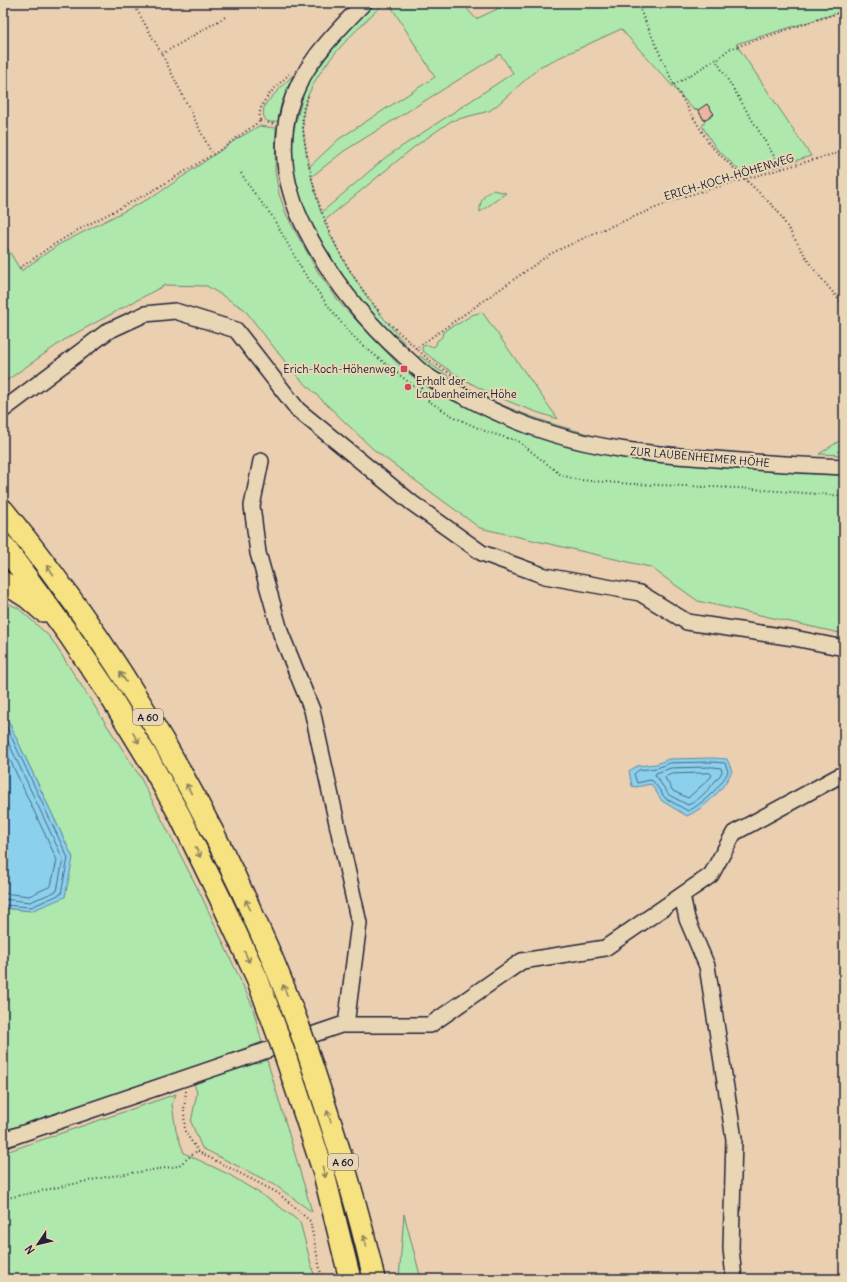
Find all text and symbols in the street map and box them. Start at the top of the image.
street label: ERICH-KOCH-HÖHENWEG [662,150,796,203]
place label: Erich-Koch-Höhenweg [283,362,396,376]
marker: Erich-Koch-Höhenweg [399,364,409,374]
place label: Erhalt der Laubenheimer Höhe [416,374,517,401]
marker: Erhalt der Laubenheimer Höhe [403,382,413,392]
street label: ZUR LAUBENHEIMER HÖHE [630,443,771,470]
one-way arrow [46,565,54,576]
one-way arrow [119,672,127,683]
road number: A 60 [133,709,163,725]
one-way arrow [132,732,140,744]
one-way arrow [185,783,193,795]
one-way arrow [195,846,202,858]
one-way arrow [244,899,251,911]
one-way arrow [244,951,251,963]
one-way arrow [280,985,288,997]
one-way arrow [325,1110,332,1123]
road number: A 60 [328,1154,358,1170]
one-way arrow [320,1165,328,1178]
north arrow [18,1224,58,1264]
one-way arrow [361,1235,368,1248]
text: N [22,1243,38,1257]

